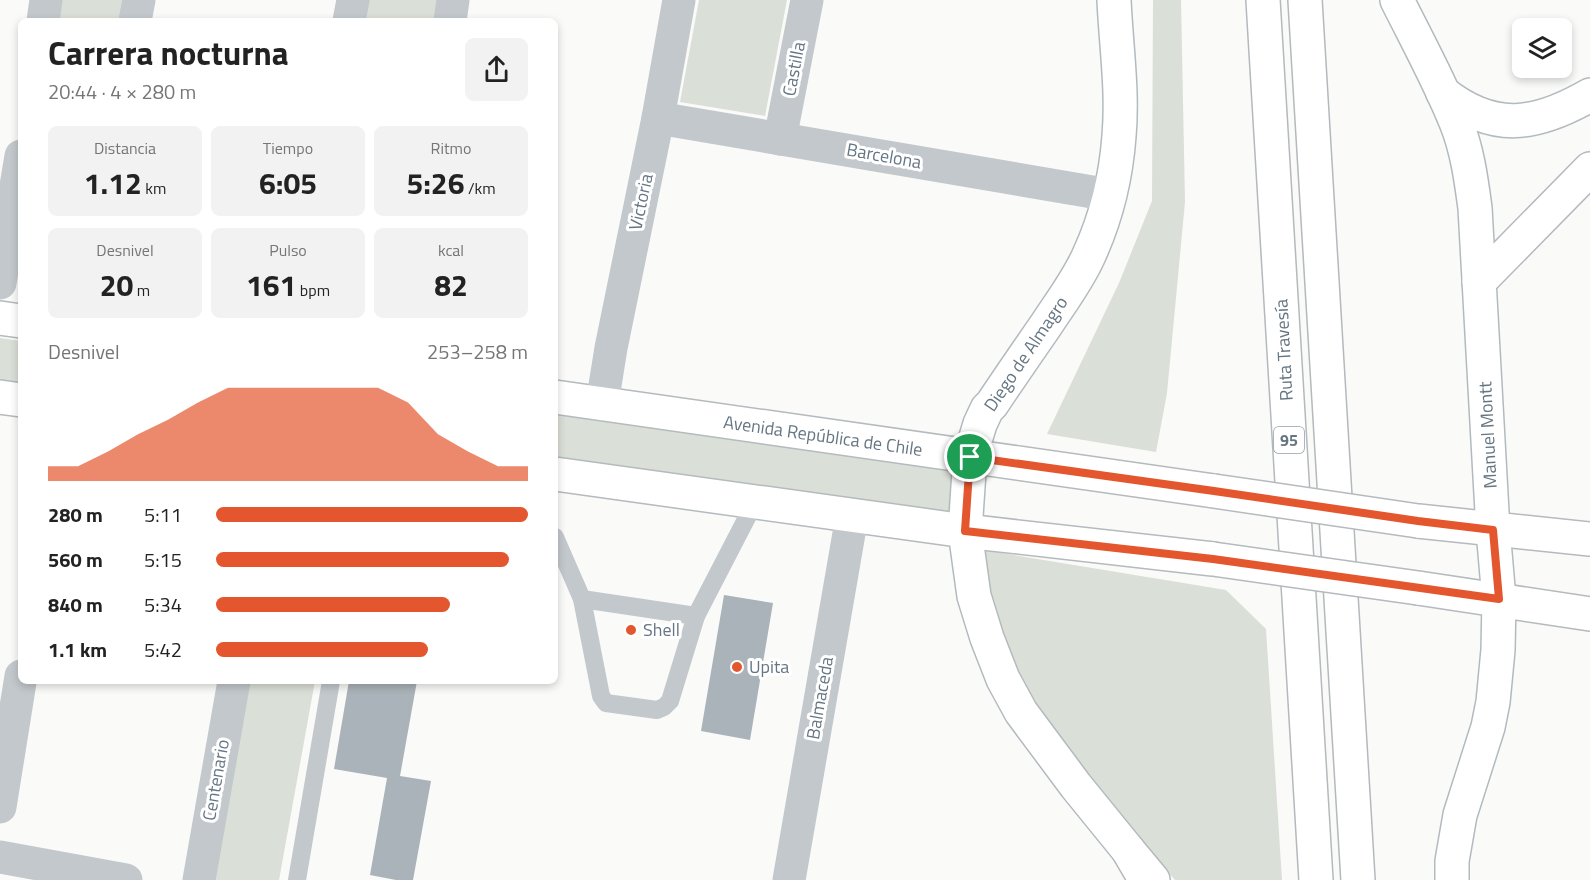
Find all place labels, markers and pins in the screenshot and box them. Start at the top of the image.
pin [944,431,995,482]
place label: Shell [643,616,680,643]
marker: Shell [624,623,638,637]
place label: Upita [749,653,789,680]
marker: Upita [730,660,744,674]

